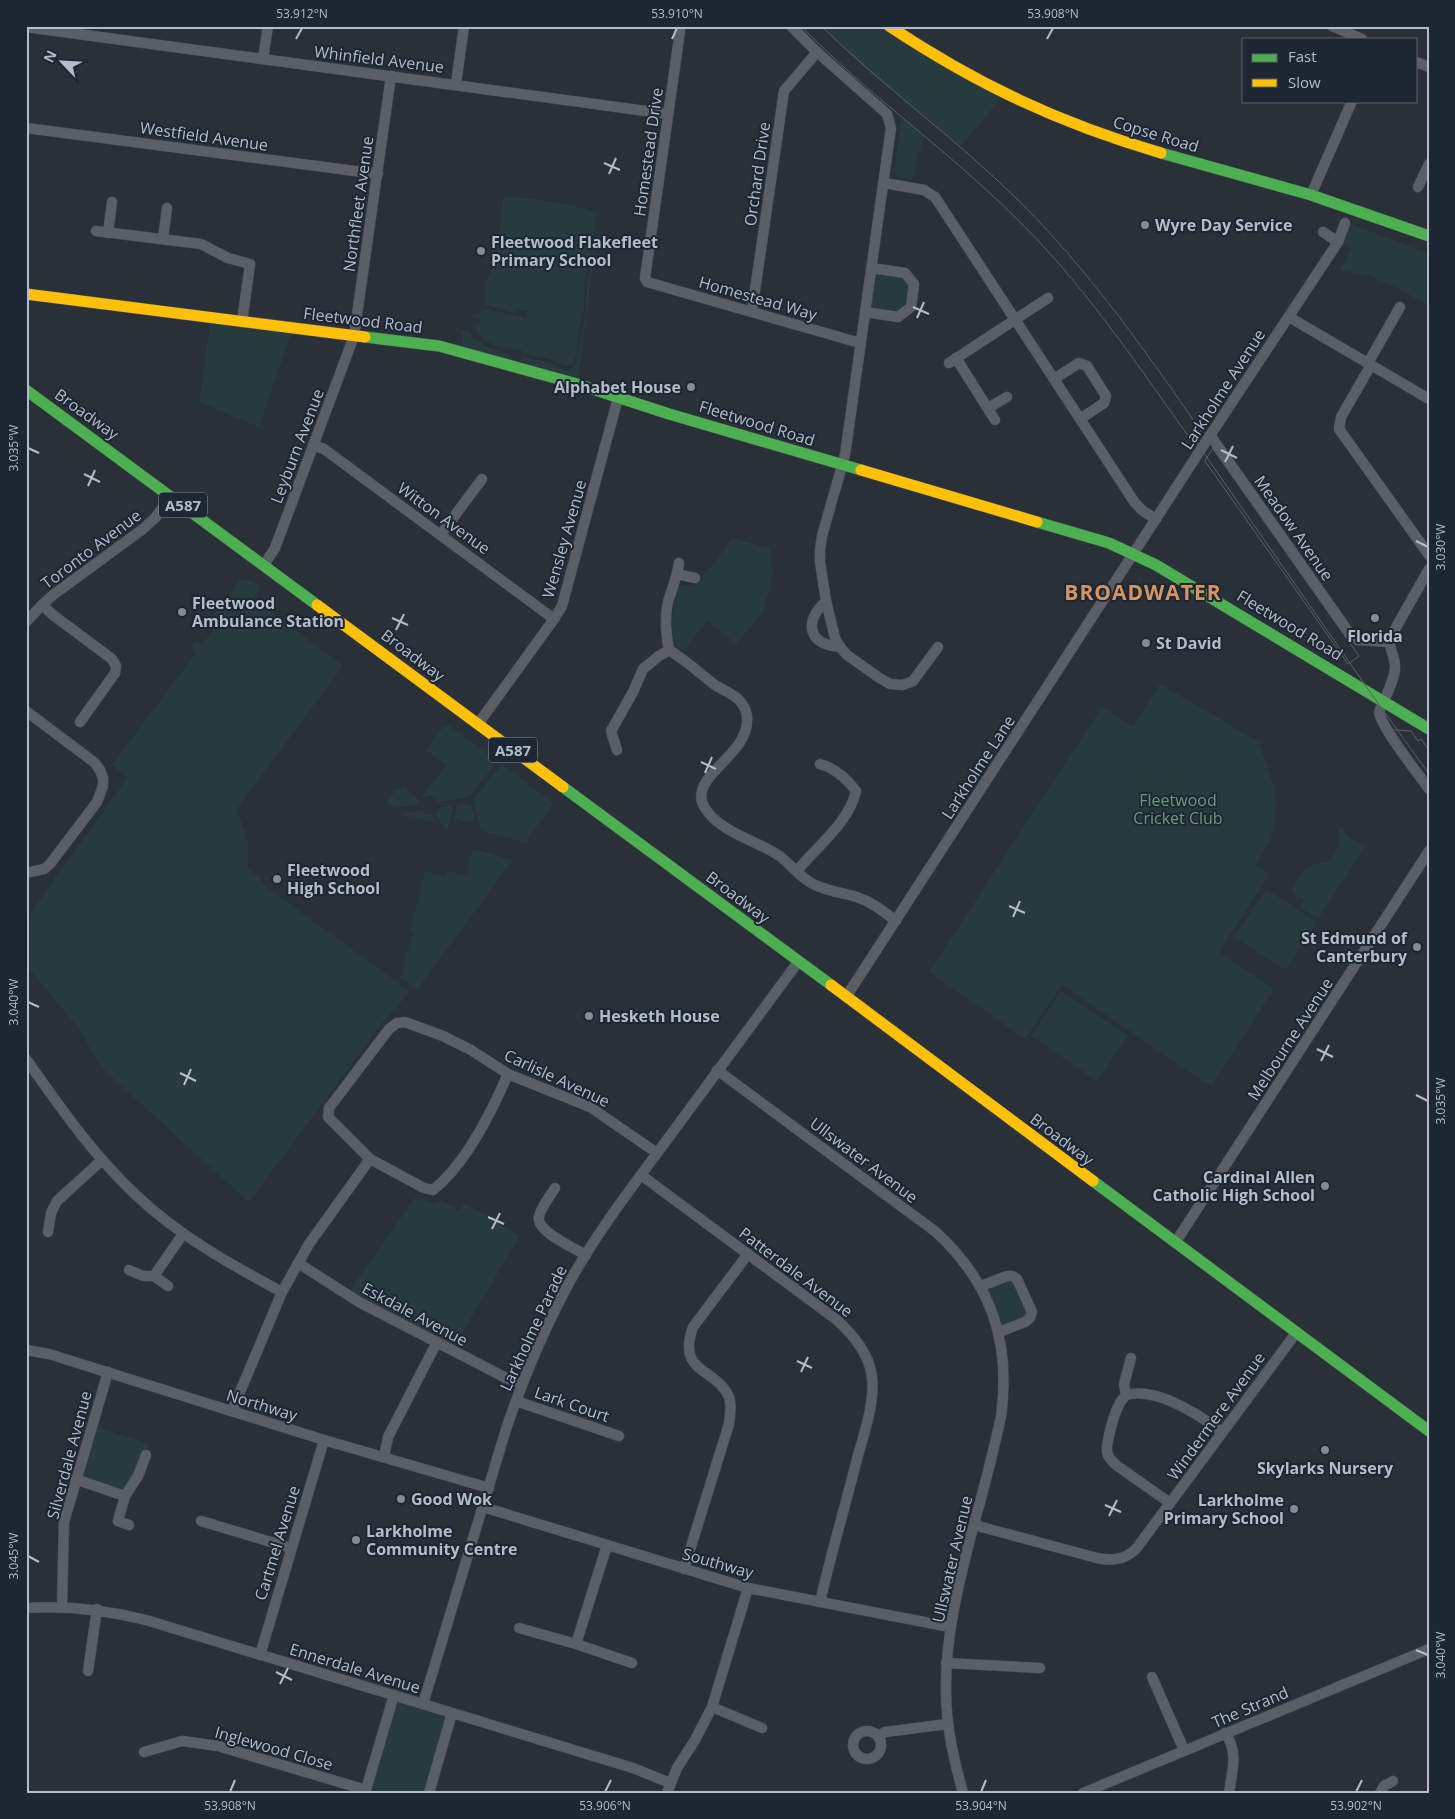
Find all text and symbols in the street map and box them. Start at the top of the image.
text: 53.912°N [276,5,328,22]
text: 53.910°N [651,5,703,22]
text: 53.908°N [1027,5,1079,22]
north arrow [38,38,88,88]
legend [1242,38,1418,102]
street label: Whinfield Avenue [313,40,445,78]
text: Fast [1288,46,1317,66]
text: N [39,47,61,65]
text: Slow [1288,72,1321,92]
street label: Homestead Drive [628,86,668,218]
street label: Copse Road [1110,111,1202,157]
street label: Westfield Avenue [139,116,270,156]
street label: Orchard Drive [739,120,775,228]
street label: Northfleet Avenue [338,135,378,273]
place label: Wyre Day Service [1155,214,1292,236]
marker: Wyre Day Service [1139,219,1151,231]
place label: Fleetwood Flakefleet Primary School [491,231,658,271]
marker: Fleetwood Flakefleet Primary School [475,245,487,257]
street label: Homestead Way [696,271,821,326]
street label: Fleetwood Road [302,302,424,338]
street label: Larkholme Avenue [1176,325,1270,453]
place label: Alphabet House [554,376,681,398]
marker: Alphabet House [685,381,697,393]
street label: Broadway [50,383,124,445]
street label: Leyburn Avenue [265,385,329,507]
street label: Fleetwood Road [697,395,817,451]
text: 3.035°W [5,425,22,471]
street label: Meadow Avenue [1249,471,1339,585]
street label: Witton Avenue [393,477,495,559]
street label: Wensley Avenue [537,477,591,601]
road number: A587 [159,492,207,518]
street label: Toronto Avenue [37,504,145,594]
text: 3.030°W [1432,524,1449,570]
district label: BROADWATER [1064,578,1222,606]
street label: Fleetwood Road [1233,585,1347,665]
place label: Fleetwood Ambulance Station [192,592,344,632]
marker: Fleetwood Ambulance Station [176,606,188,618]
marker: Florida [1369,612,1381,624]
street label: Broadway [377,624,450,687]
place label: Florida [1347,625,1403,647]
place label: St David [1156,632,1222,654]
marker: St David [1140,637,1152,649]
street label: Larkholme Lane [936,711,1020,823]
road number: A587 [489,738,537,762]
park label: Fleetwood Cricket Club [1133,789,1223,829]
place label: Fleetwood High School [287,859,380,899]
street label: Broadway [702,866,775,929]
marker: Fleetwood High School [271,873,283,885]
place label: St Edmund of Canterbury [1301,927,1408,967]
marker: St Edmund of Canterbury [1411,941,1423,953]
street label: Melbourne Avenue [1242,974,1338,1104]
text: 3.040°W [5,979,22,1025]
place label: Hesketh House [599,1005,720,1027]
marker: Hesketh House [583,1010,595,1022]
street label: Carlisle Avenue [501,1044,613,1112]
text: 3.035°W [1432,1078,1449,1124]
street label: Broadway [1026,1108,1099,1171]
street label: Ullswater Avenue [806,1112,922,1208]
place label: Cardinal Allen Catholic High School [1153,1166,1315,1206]
marker: Cardinal Allen Catholic High School [1319,1180,1331,1192]
street label: Patterdale Avenue [735,1222,857,1322]
street label: Larkholme Parade [494,1262,572,1394]
street label: Eskdale Avenue [358,1277,472,1351]
street label: Windermere Avenue [1162,1348,1270,1484]
street label: Lark Court [531,1381,613,1427]
street label: Northway [224,1384,301,1426]
street label: Silverdale Avenue [41,1388,97,1522]
marker: Skylarks Nursery [1319,1444,1331,1456]
place label: Skylarks Nursery [1257,1457,1394,1479]
street label: Cartmel Avenue [249,1483,305,1603]
place label: Good Wok [411,1488,492,1510]
place label: Larkholme Primary School [1164,1489,1284,1529]
marker: Good Wok [395,1493,407,1505]
street label: Ullswater Avenue [927,1493,977,1625]
marker: Larkholme Primary School [1288,1503,1300,1515]
place label: Larkholme Community Centre [366,1520,517,1560]
text: 3.045°W [5,1533,22,1579]
marker: Larkholme Community Centre [350,1534,362,1546]
street label: Southway [680,1542,757,1584]
text: 3.040°W [1432,1632,1449,1678]
street label: Ennerdale Avenue [287,1638,423,1698]
street label: The Strand [1208,1681,1292,1733]
street label: Inglewood Close [212,1721,336,1775]
text: 53.908°N [204,1797,256,1814]
text: 53.906°N [579,1797,631,1814]
text: 53.904°N [955,1797,1007,1814]
text: 53.902°N [1330,1797,1382,1814]

